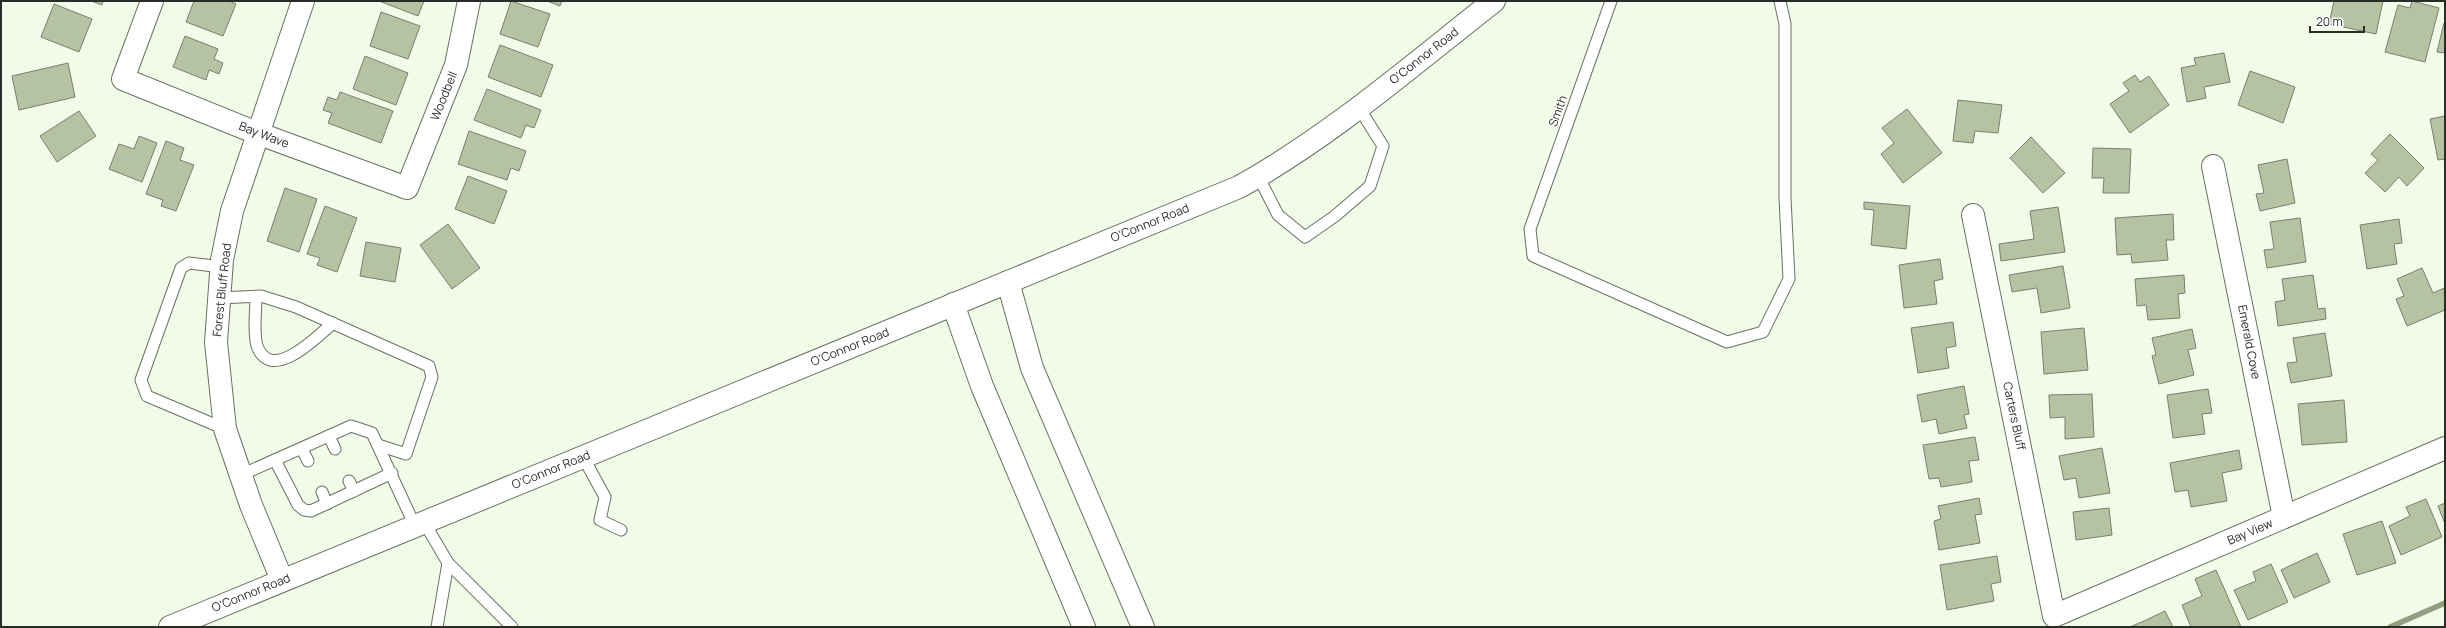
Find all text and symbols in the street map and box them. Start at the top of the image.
scale bar [2310,8,2364,34]
text: 20 m [2316,13,2343,30]
street label: O'Connor Road [1386,23,1462,88]
street label: Woodbell [426,69,461,123]
street label: Smith [1544,93,1571,129]
street label: Bay Wave [237,117,292,152]
street label: O'Connor Road [1108,199,1192,246]
street label: Forest Bluff Road [208,242,235,337]
street label: Emerald Cove [2234,303,2265,381]
street label: O'Connor Road [808,323,892,370]
street label: Carters Bluff [1999,380,2030,452]
street label: O'Connor Road [509,446,593,493]
street label: Bay View [2224,514,2275,549]
street label: O'Connor Road [209,569,293,616]

